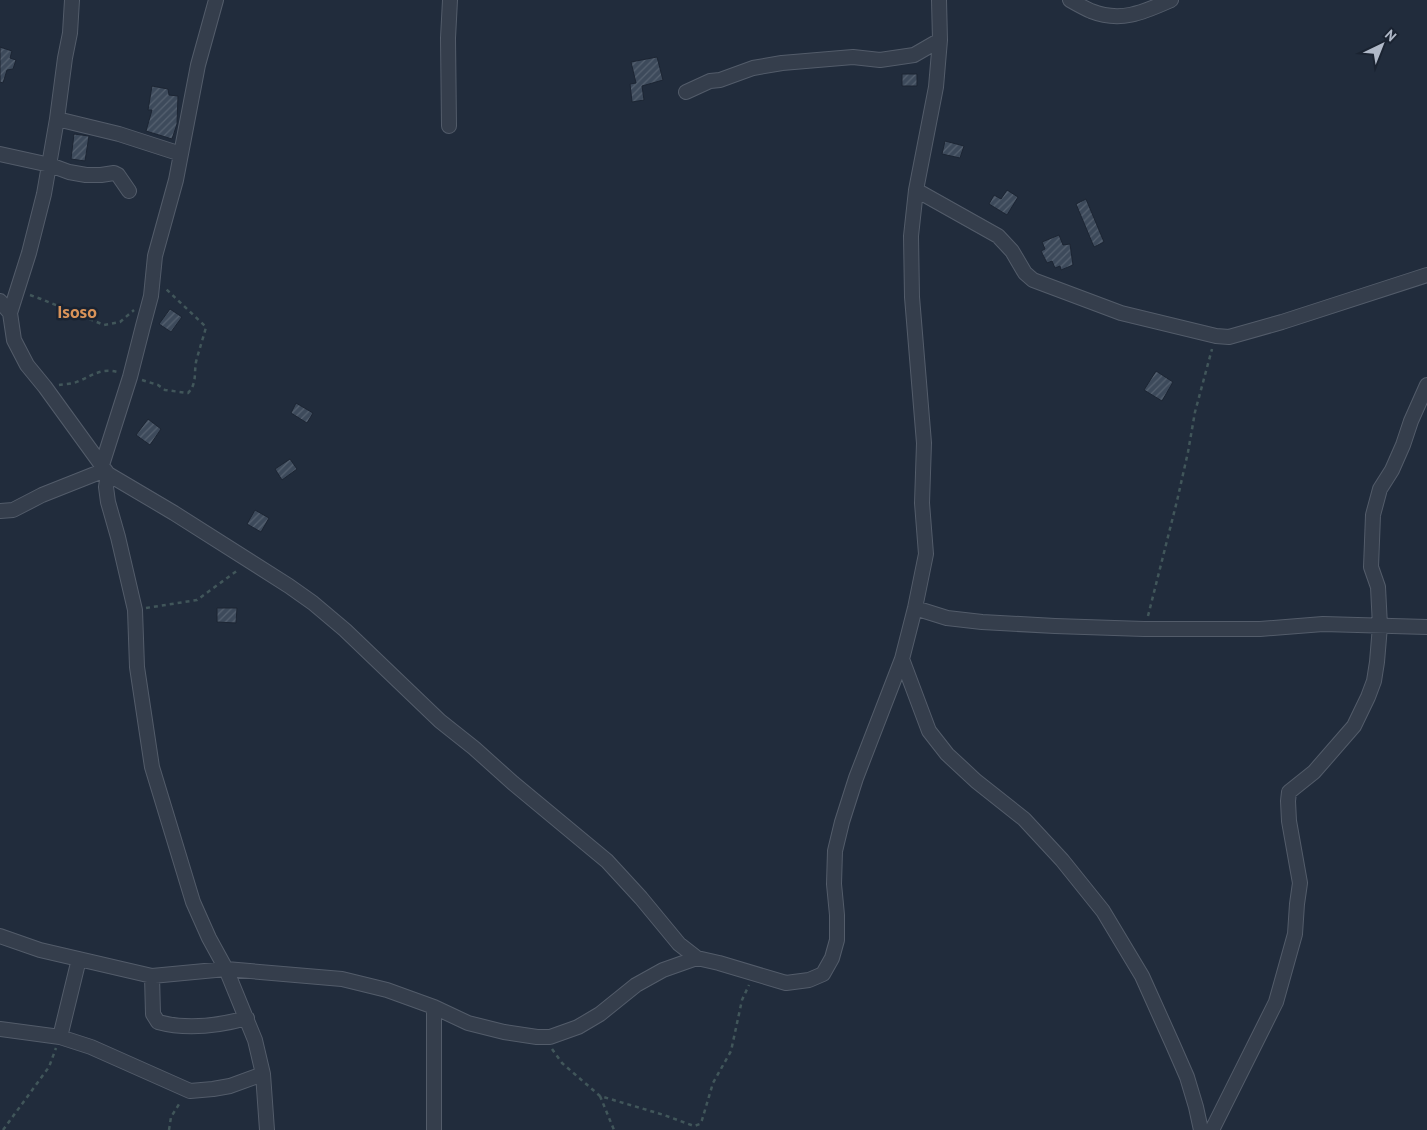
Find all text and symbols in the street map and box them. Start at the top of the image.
north arrow [1357,20,1407,70]
text: N [1381,26,1400,45]
district label: Isoso [57,300,97,323]

